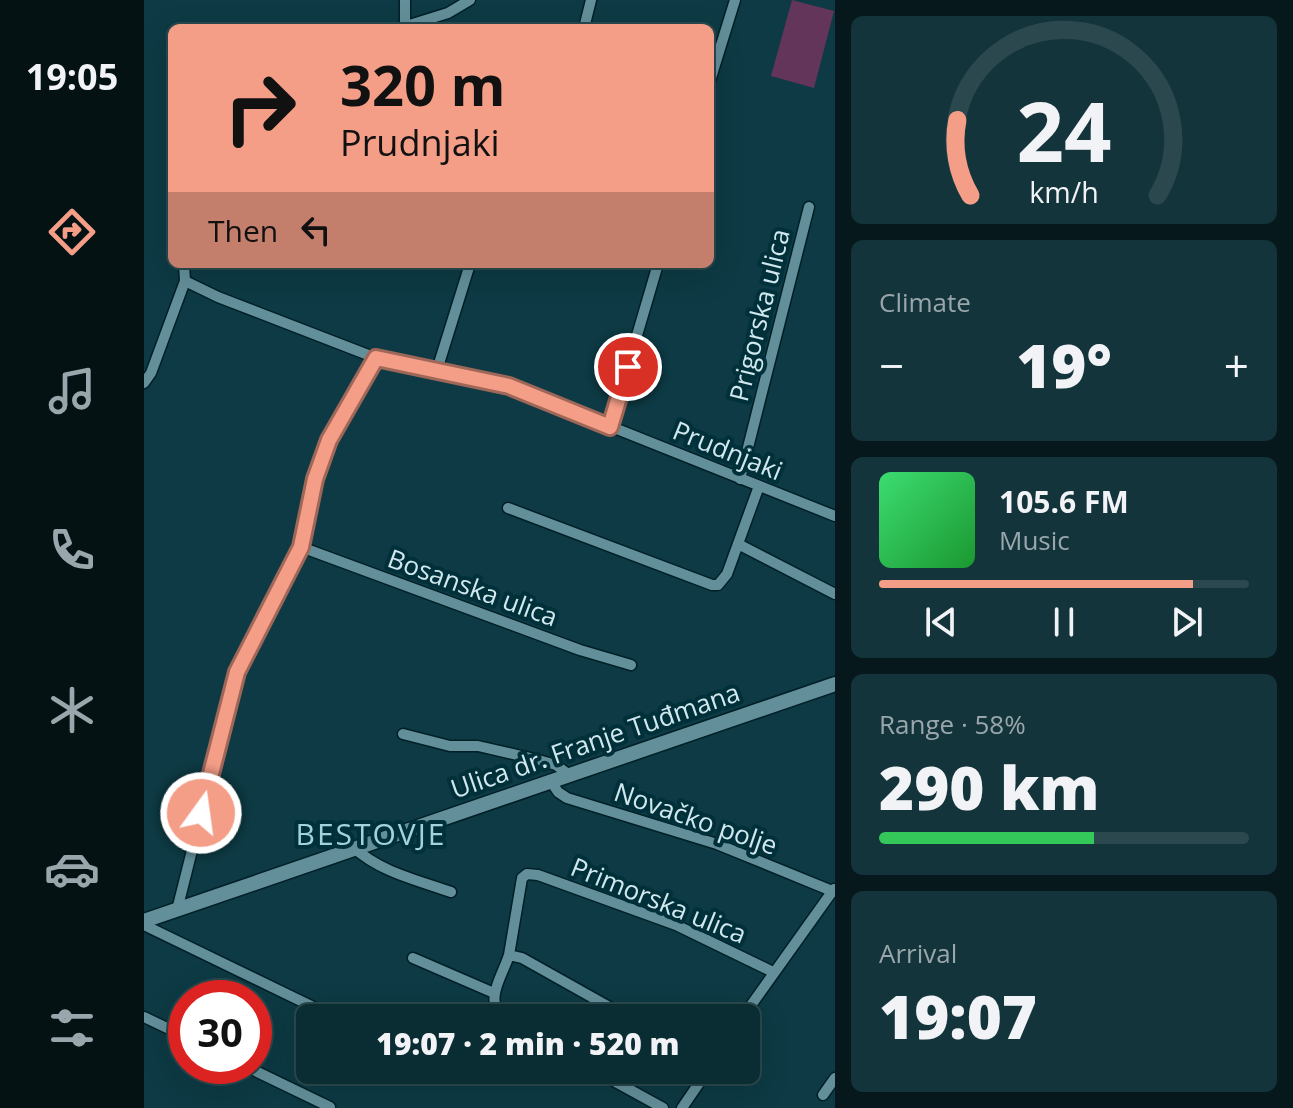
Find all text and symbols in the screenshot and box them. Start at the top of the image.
text: 320 m [340,46,506,122]
text: 19:05 [26,52,118,101]
icon: right [208,56,312,160]
text: 24 [1016,73,1112,186]
text: Prudnjaki [340,118,500,167]
text: km/h [1029,172,1099,211]
icon: directions [44,204,100,260]
icon: left [294,208,338,252]
text: Then [208,210,278,251]
street label: Prigorska ulica [720,225,798,405]
text: Climate [879,284,971,320]
text: 19° [1016,324,1112,406]
pin [594,333,662,401]
text: − [879,335,904,395]
text: + [1224,335,1249,395]
icon: arrive [606,345,650,389]
icon: music [44,363,100,419]
street label: Prudnjaki [668,412,788,488]
text: 105.6 FM [999,481,1129,522]
icon: phone [44,522,100,578]
text: Music [999,522,1070,558]
street label: Bosanska ulica [383,540,563,634]
icon: previous [919,600,963,644]
icon: pause [1042,600,1086,644]
icon: next [1165,600,1209,644]
street label: Ulica dr. Franje Tuđmana [446,674,744,806]
icon: climate [44,682,100,738]
text: Range · 58% [879,706,1026,742]
text: 290 km [879,746,1100,828]
position arrow [159,771,243,855]
street label: Novačko polje [610,773,782,863]
district label: BESTOVJE [296,813,446,854]
icon: car [44,841,100,897]
street label: Primorska ulica [566,848,752,952]
text: Arrival [879,935,957,971]
text: 19:07 [879,975,1037,1057]
speed limit sign: 30 [168,980,272,1084]
icon: filters [44,1000,100,1056]
text: 19:07 · 2 min · 520 m [376,1023,680,1064]

